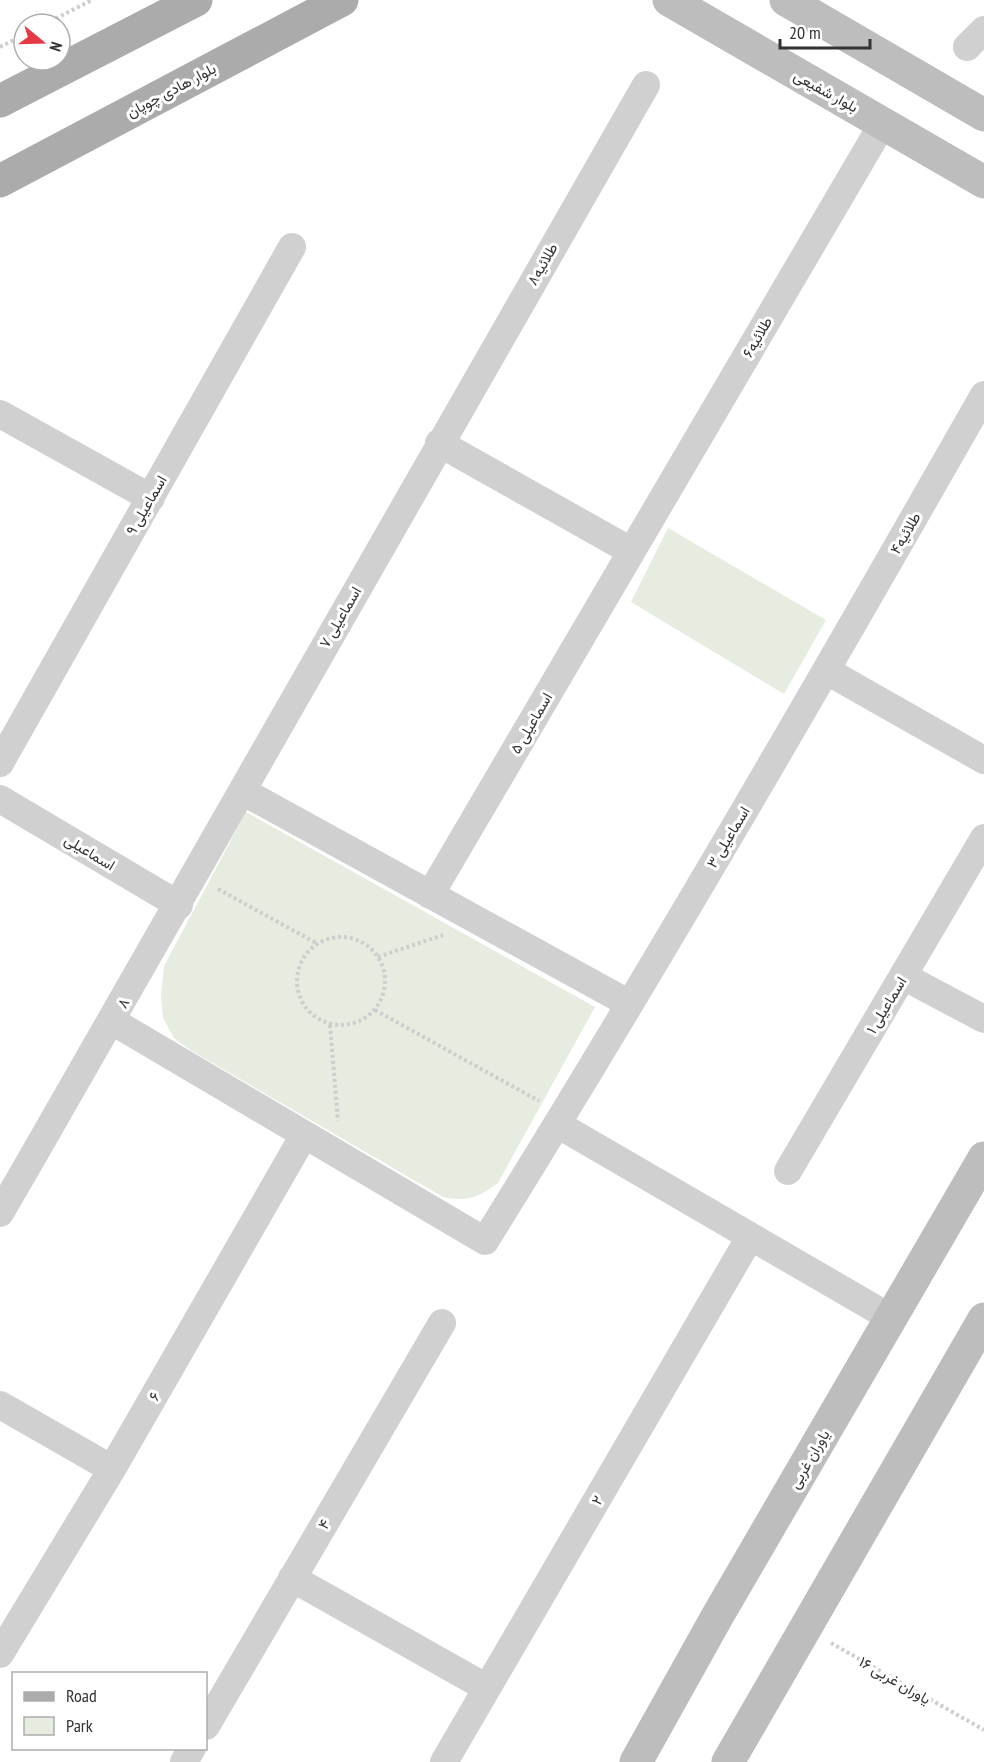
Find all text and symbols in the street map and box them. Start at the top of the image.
north arrow [12,12,72,72]
scale bar [780,12,870,50]
text: 20 m [789,21,821,44]
text: N [45,40,67,54]
street label: بلوار هادی چوپان [123,59,219,122]
street label: بلوار شفیعی [790,66,862,117]
street label: طلائیه۸ [522,239,562,288]
street label: طلائیه۶ [738,313,776,361]
street label: اسماعیلی ۹ [121,472,172,539]
street label: طلائیه۴ [885,508,925,557]
street label: اسماعیلی ۷ [315,583,366,652]
street label: اسماعیلی ۵ [506,689,557,758]
street label: اسماعیلی ۳ [702,803,755,872]
street label: اسماعیلی [61,830,119,875]
street label: اسماعیلی ۱ [862,973,911,1037]
street label: ۸ [113,994,134,1012]
street label: ۶ [144,1388,164,1404]
street label: یاوران غربی [785,1426,834,1492]
street label: ۲ [587,1492,607,1508]
street label: ۴ [314,1515,335,1532]
street label: ۱۶ یاوران غربی [855,1652,934,1709]
legend [12,1672,207,1750]
text: Road [66,1684,97,1707]
text: Park [66,1714,93,1737]

